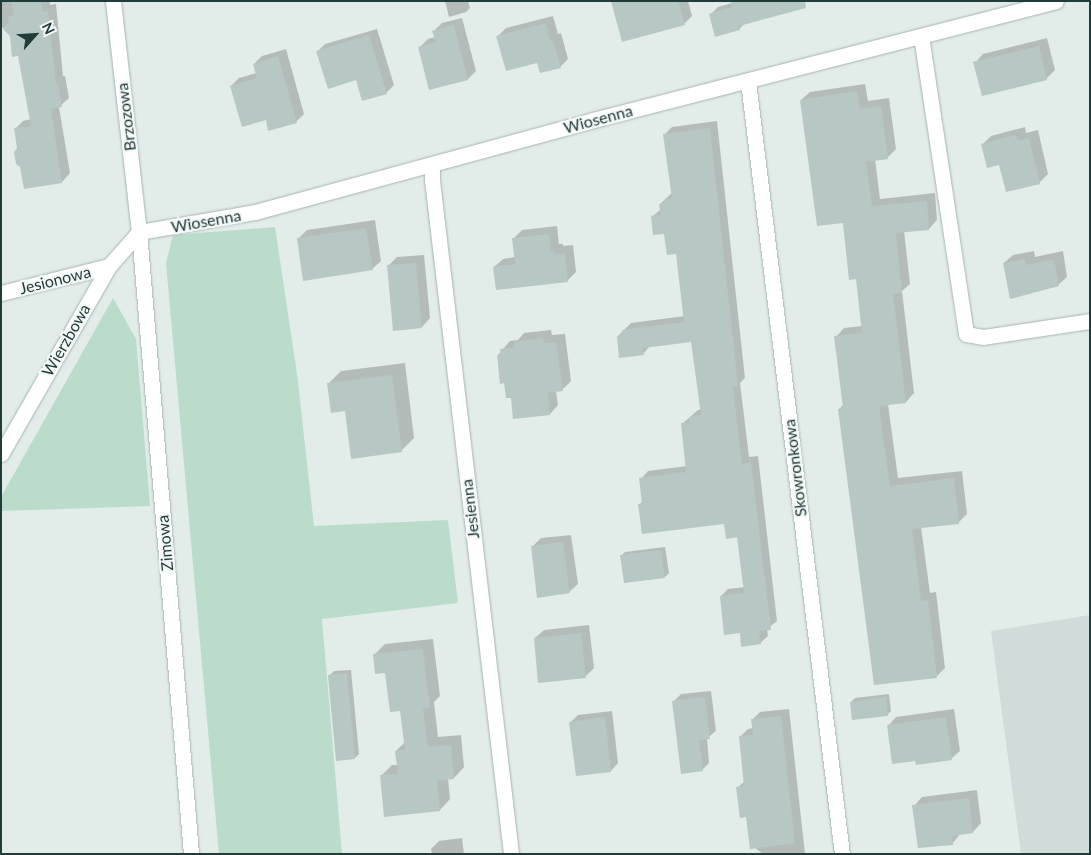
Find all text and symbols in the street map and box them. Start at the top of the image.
north arrow [10,10,60,60]
text: N [39,20,59,37]
street label: Brzozowa [112,82,140,152]
street label: Wiosenna [561,101,635,137]
street label: Wiosenna [170,205,242,237]
street label: Jesionowa [17,262,93,298]
street label: Wierzbowa [38,300,94,380]
street label: Skowronkowa [779,418,811,518]
street label: Jesienna [457,478,483,540]
street label: Zimowa [153,514,177,572]

